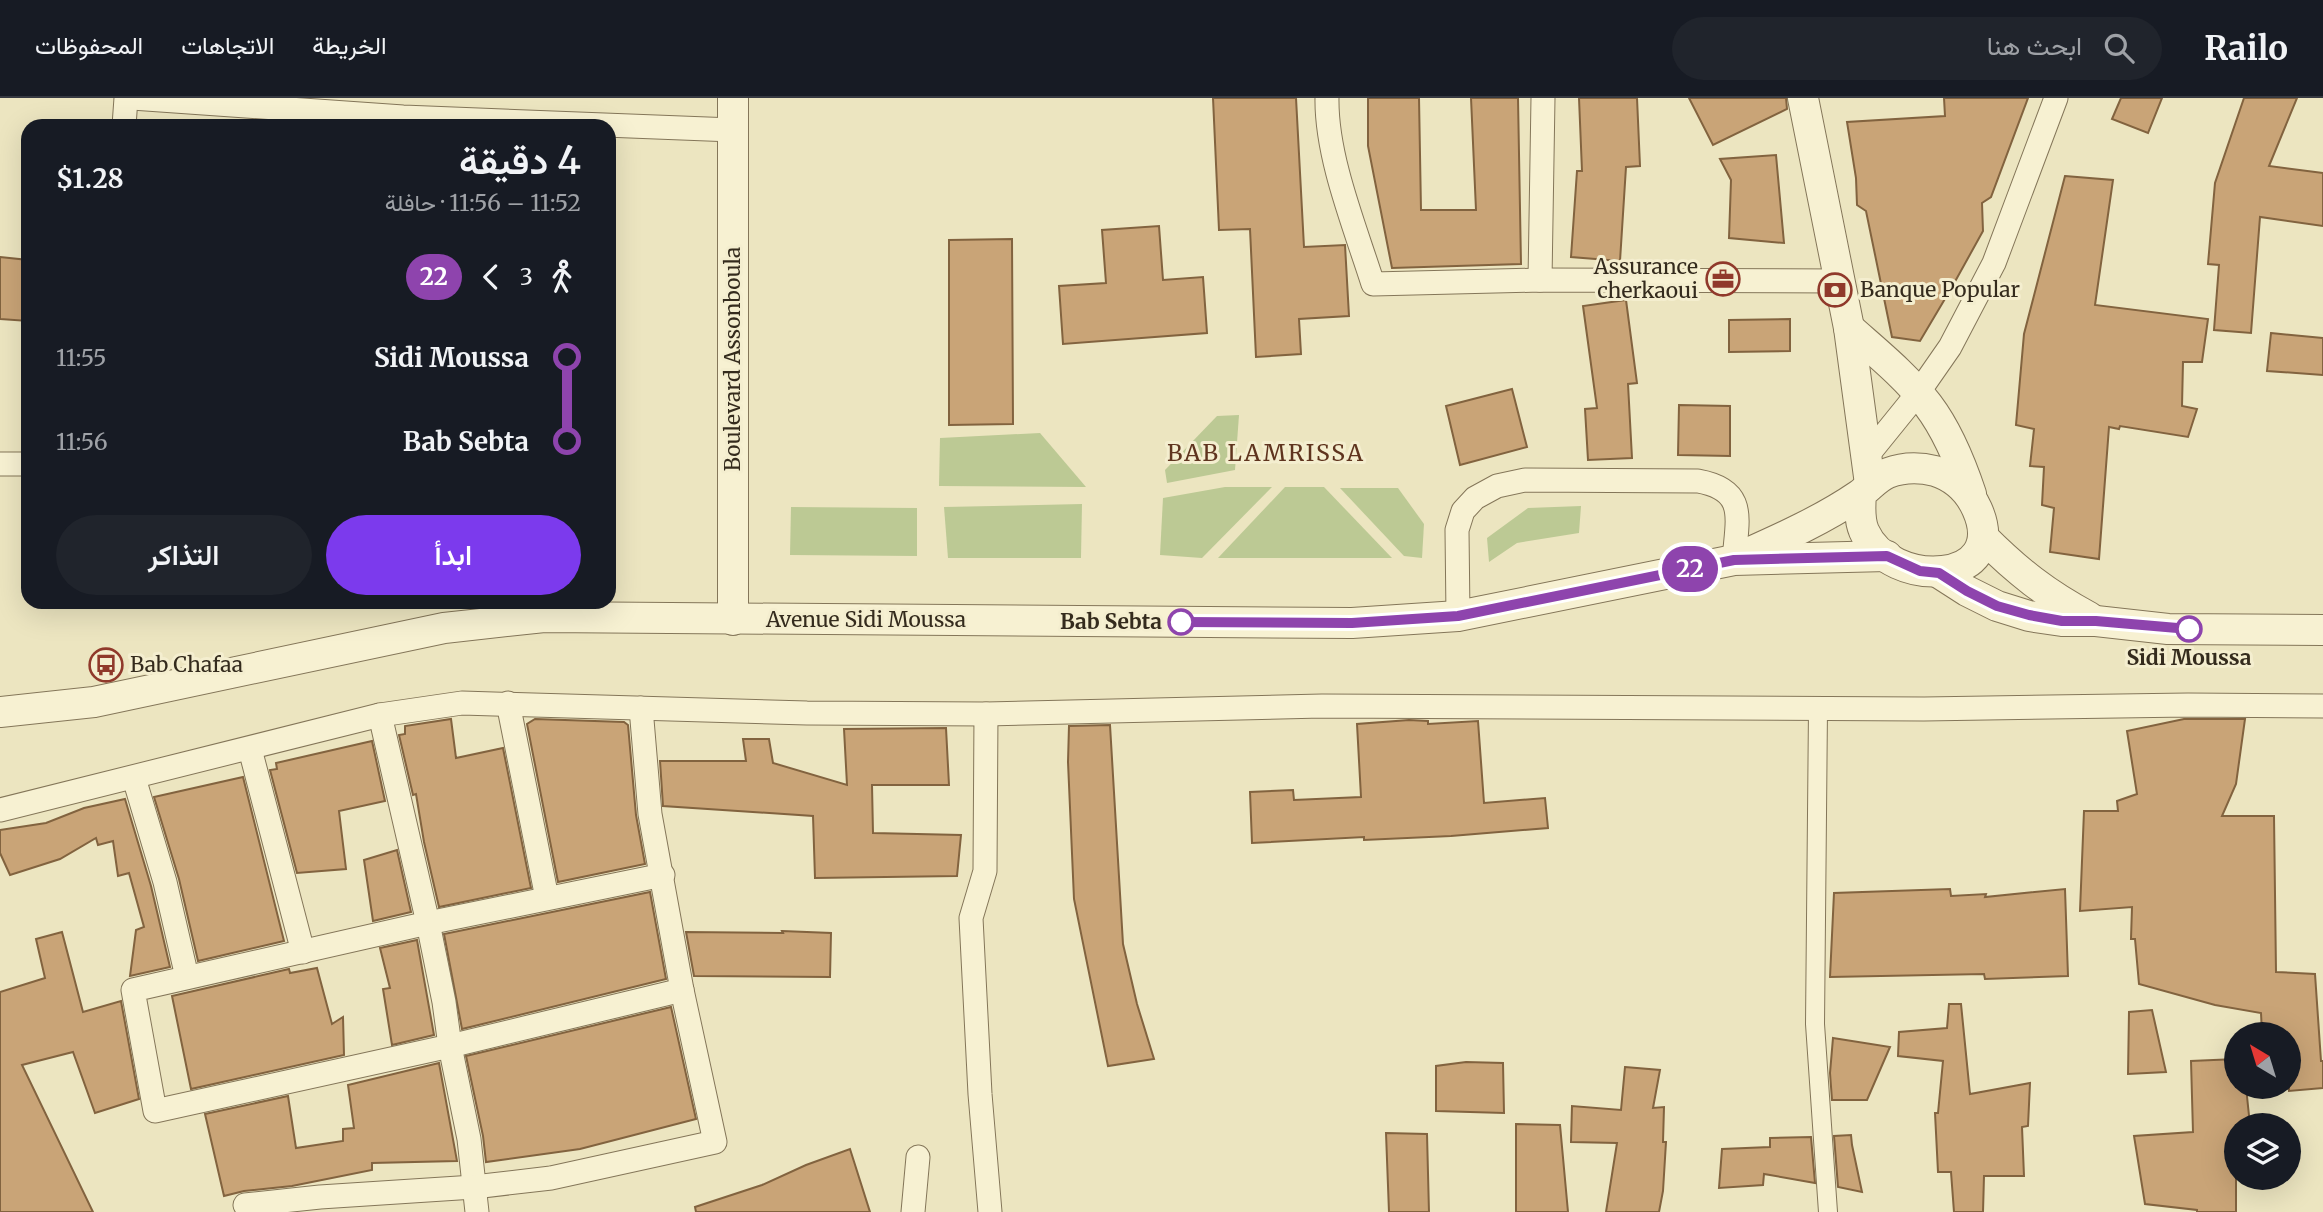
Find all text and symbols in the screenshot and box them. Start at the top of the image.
search box [1672,17,2162,80]
text: Railo [2204,28,2288,69]
text: ابحث هنا [1987,29,2082,62]
icon: search [2100,29,2138,67]
text: المحفوظات [35,30,143,61]
text: الاتجاهات [181,30,274,61]
text: الخريطة [312,30,387,61]
text: 4 دقيقة [459,137,581,184]
text: $1.28 [56,162,124,195]
text: 11:52 – 11:56 · حافلة [385,188,581,217]
street label: Boulevard Assonboula [719,247,746,471]
place label: Assurance cherkaoui [1593,253,1698,304]
icon: back [472,258,510,296]
icon: walk [543,258,581,296]
office icon: Assurance cherkaoui [1704,260,1742,298]
text: 22 [420,261,448,292]
text: 3 [520,262,533,291]
bank icon: Banque Popular [1816,271,1854,309]
place label: Banque Popular [1860,276,2020,303]
text: Sidi Moussa [374,341,529,374]
text: 11:55 [56,343,106,372]
text: Bab Sebta [403,425,529,458]
text: 11:56 [56,427,108,456]
district label: BAB LAMRISSA [1167,438,1365,467]
button: التذاكر [56,515,312,595]
button: ابدأ [326,515,581,595]
line badge: 22 [1658,546,1722,592]
text: 22 [1676,553,1704,584]
street label: Avenue Sidi Moussa [765,606,966,633]
place label: Bab Sebta [1060,608,1162,635]
marker: Bab Sebta [1168,609,1194,635]
marker: Sidi Moussa [2176,616,2202,642]
place label: Sidi Moussa [2126,644,2252,671]
bus stop icon: Bab Chafaa [87,646,125,684]
place label: Bab Chafaa [130,651,243,678]
north arrow [2224,1022,2301,1099]
map controls [2224,1022,2301,1190]
button: layers [2224,1113,2301,1190]

